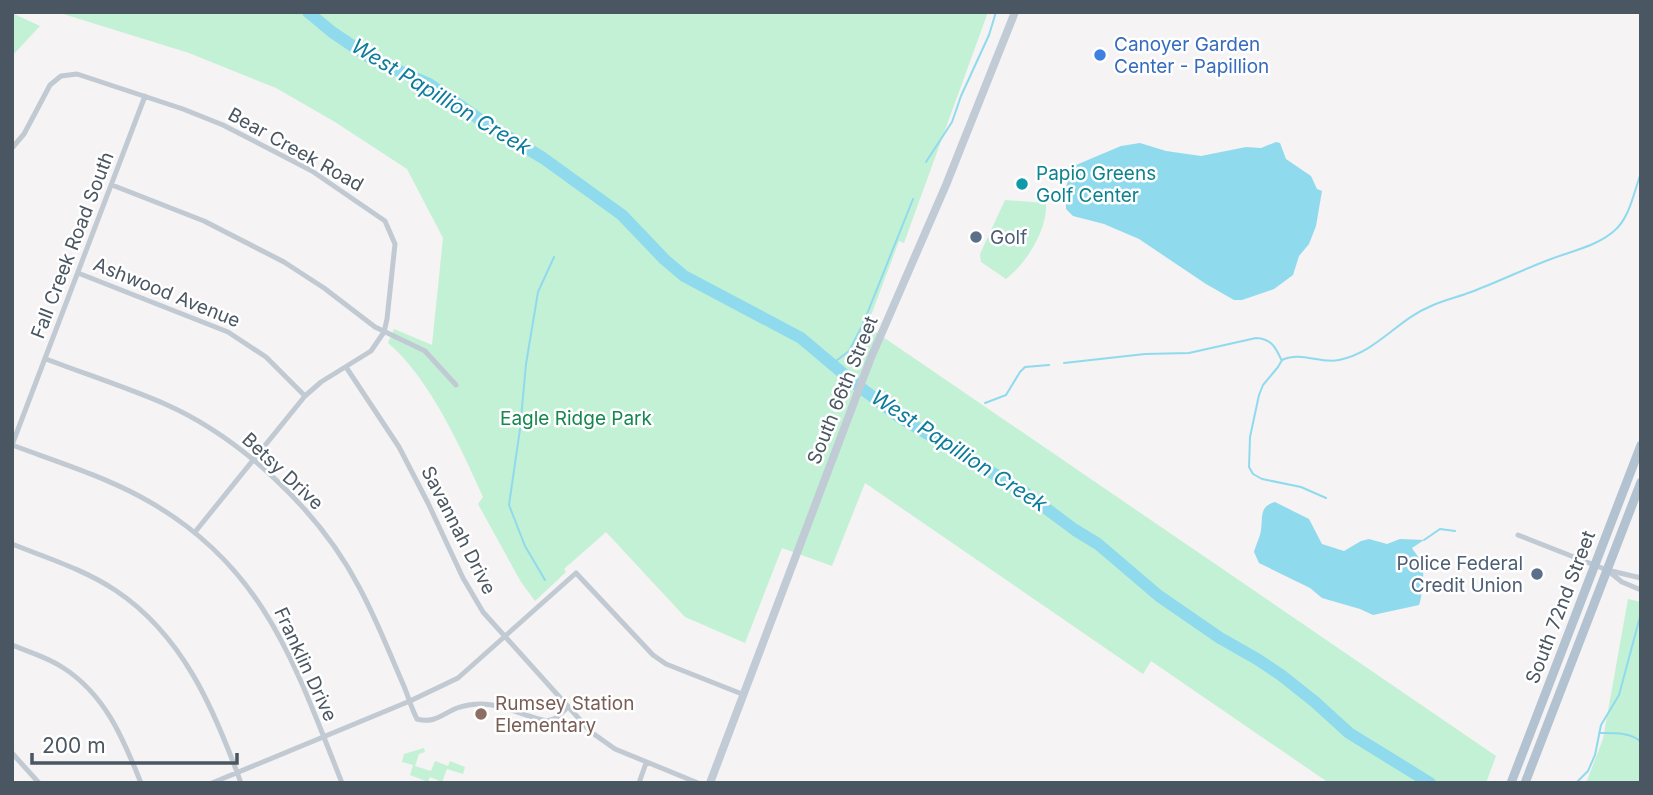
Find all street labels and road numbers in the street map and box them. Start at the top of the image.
street label: Bear Creek Road [224,103,368,196]
street label: Fall Creek Road South [26,149,119,342]
street label: Ashwood Avenue [90,253,243,332]
street label: South 66th Street [802,313,883,468]
street label: Betsy Drive [237,428,328,515]
street label: Savannah Drive [416,462,501,598]
street label: South 72nd Street [1521,528,1600,687]
street label: Franklin Drive [269,604,342,725]

